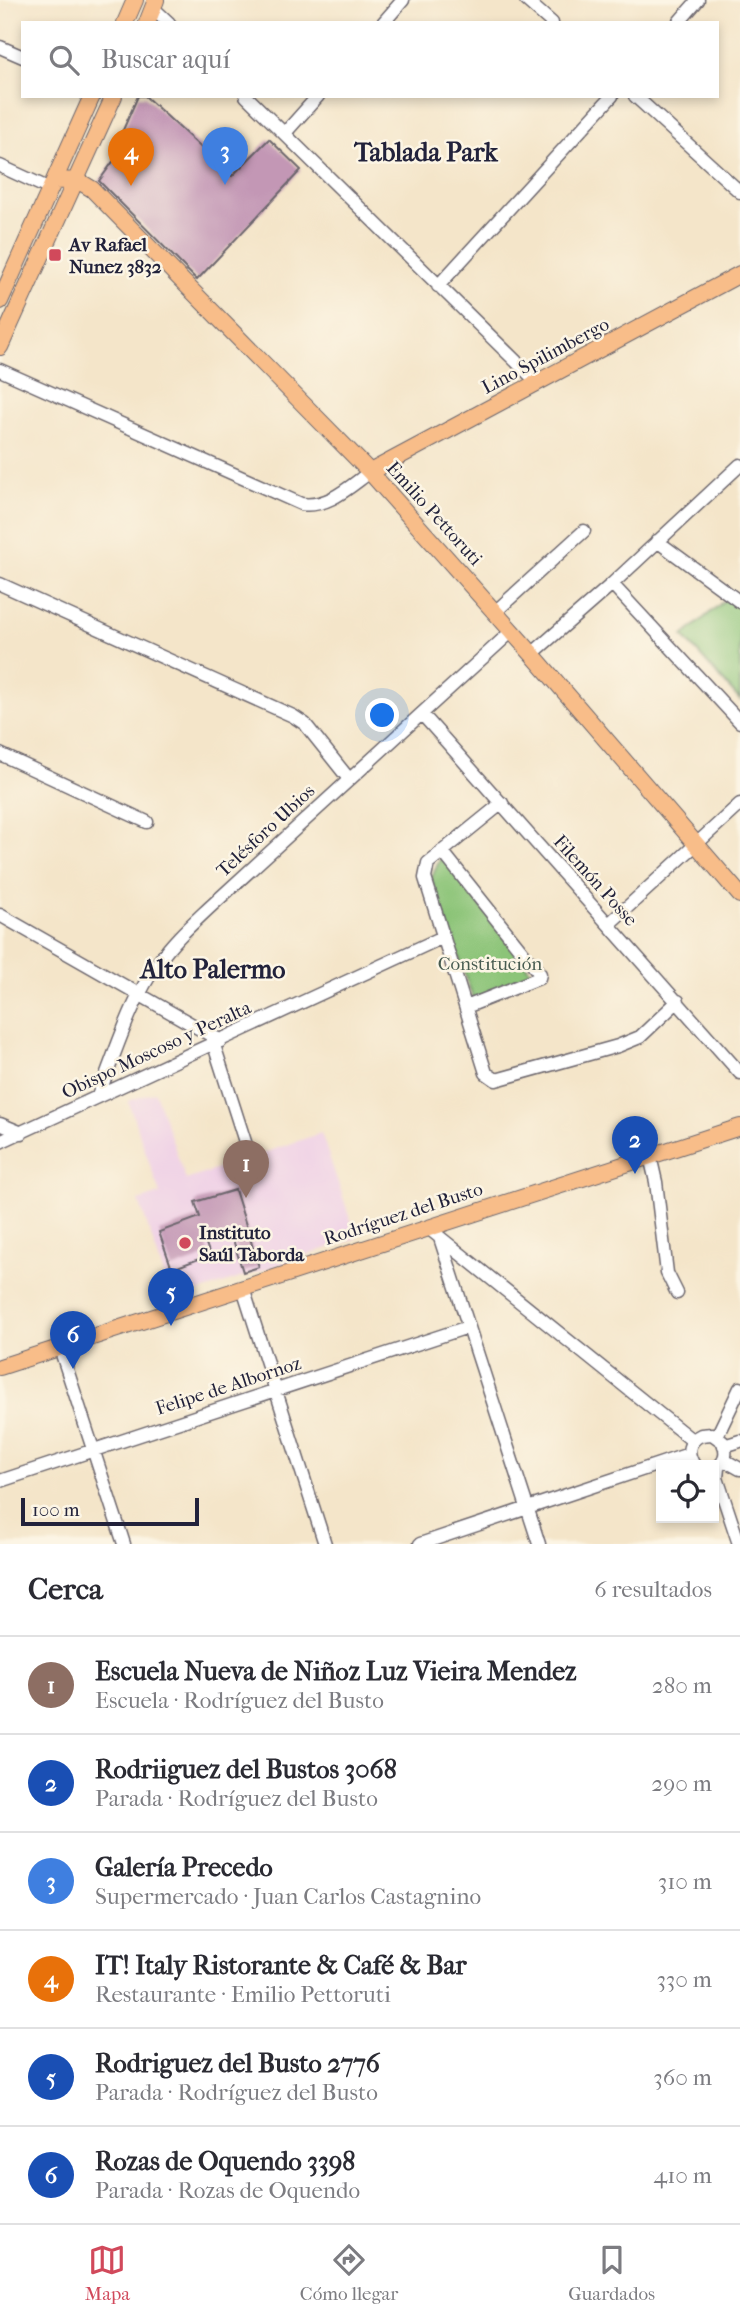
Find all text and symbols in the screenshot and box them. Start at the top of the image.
search box [21,21,719,98]
icon: search [45,41,83,79]
text: Buscar aquí [101,44,230,75]
pin: 3 [202,127,248,185]
pin: 4 [108,128,154,186]
district label: Tablada Park [353,137,499,168]
place label: Av Rafael Nunez 3832 [68,234,162,278]
marker: Av Rafael Nunez 3832 [47,247,63,263]
street label: Lino Spilimbergo [478,313,613,399]
street label: Emilio Pettoruti [382,457,487,570]
your location [365,698,399,732]
street label: Telésforo Ubios [212,780,319,882]
street label: Filemón Posse [549,831,642,931]
park label: Constitución [438,953,542,975]
district label: Alto Palermo [138,954,286,985]
street label: Obispo Moscoso y Peralta [58,996,255,1103]
pin: 2 [612,1116,658,1174]
pin: 1 [223,1140,269,1198]
street label: Rodríguez del Busto [321,1178,486,1250]
place label: Instituto Saúl Taborda [199,1222,305,1266]
marker: Instituto Saúl Taborda [177,1235,193,1251]
pin: 5 [148,1268,194,1326]
pin: 6 [50,1311,96,1369]
street label: Felipe de Albornoz [153,1352,304,1420]
map controls [656,1460,719,1523]
button: locate [656,1460,719,1523]
scale bar [21,1495,200,1527]
text: 100 m [32,1499,80,1521]
text: Cerca [28,1572,103,1607]
text: 6 resultados [594,1576,712,1603]
text: Escuela Nueva de Niñoz Luz Vieira Mendez [95,1656,577,1687]
text: 1 [47,1672,55,1699]
text: 280 m [652,1672,712,1699]
text: Escuela · Rodríguez del Busto [95,1687,384,1714]
text: Rodriiguez del Bustos 3068 [95,1754,397,1785]
text: 2 [45,1770,57,1797]
text: 290 m [651,1770,712,1797]
text: Parada · Rodríguez del Busto [95,1785,378,1812]
text: Galería Precedo [95,1852,273,1883]
text: 3 [46,1868,56,1895]
text: 310 m [658,1868,712,1895]
text: Supermercado · Juan Carlos Castagnino [95,1883,481,1910]
text: IT! Italy Ristorante & Café & Bar [95,1950,466,1981]
text: 4 [44,1966,58,1993]
text: 330 m [656,1966,712,1993]
text: Restaurante · Emilio Pettoruti [95,1981,391,2008]
text: Rodriguez del Busto 2776 [95,2048,380,2079]
text: 5 [46,2064,56,2091]
text: 360 m [653,2064,712,2091]
text: Parada · Rodríguez del Busto [95,2079,378,2106]
text: Rozas de Oquendo 3398 [95,2146,355,2177]
text: 6 [45,2162,57,2189]
text: 410 m [654,2162,712,2189]
text: Parada · Rozas de Oquendo [95,2177,360,2204]
tab: Mapa [85,2241,130,2305]
tab: Cómo llegar [300,2241,398,2305]
tab: Guardados [568,2241,655,2305]

